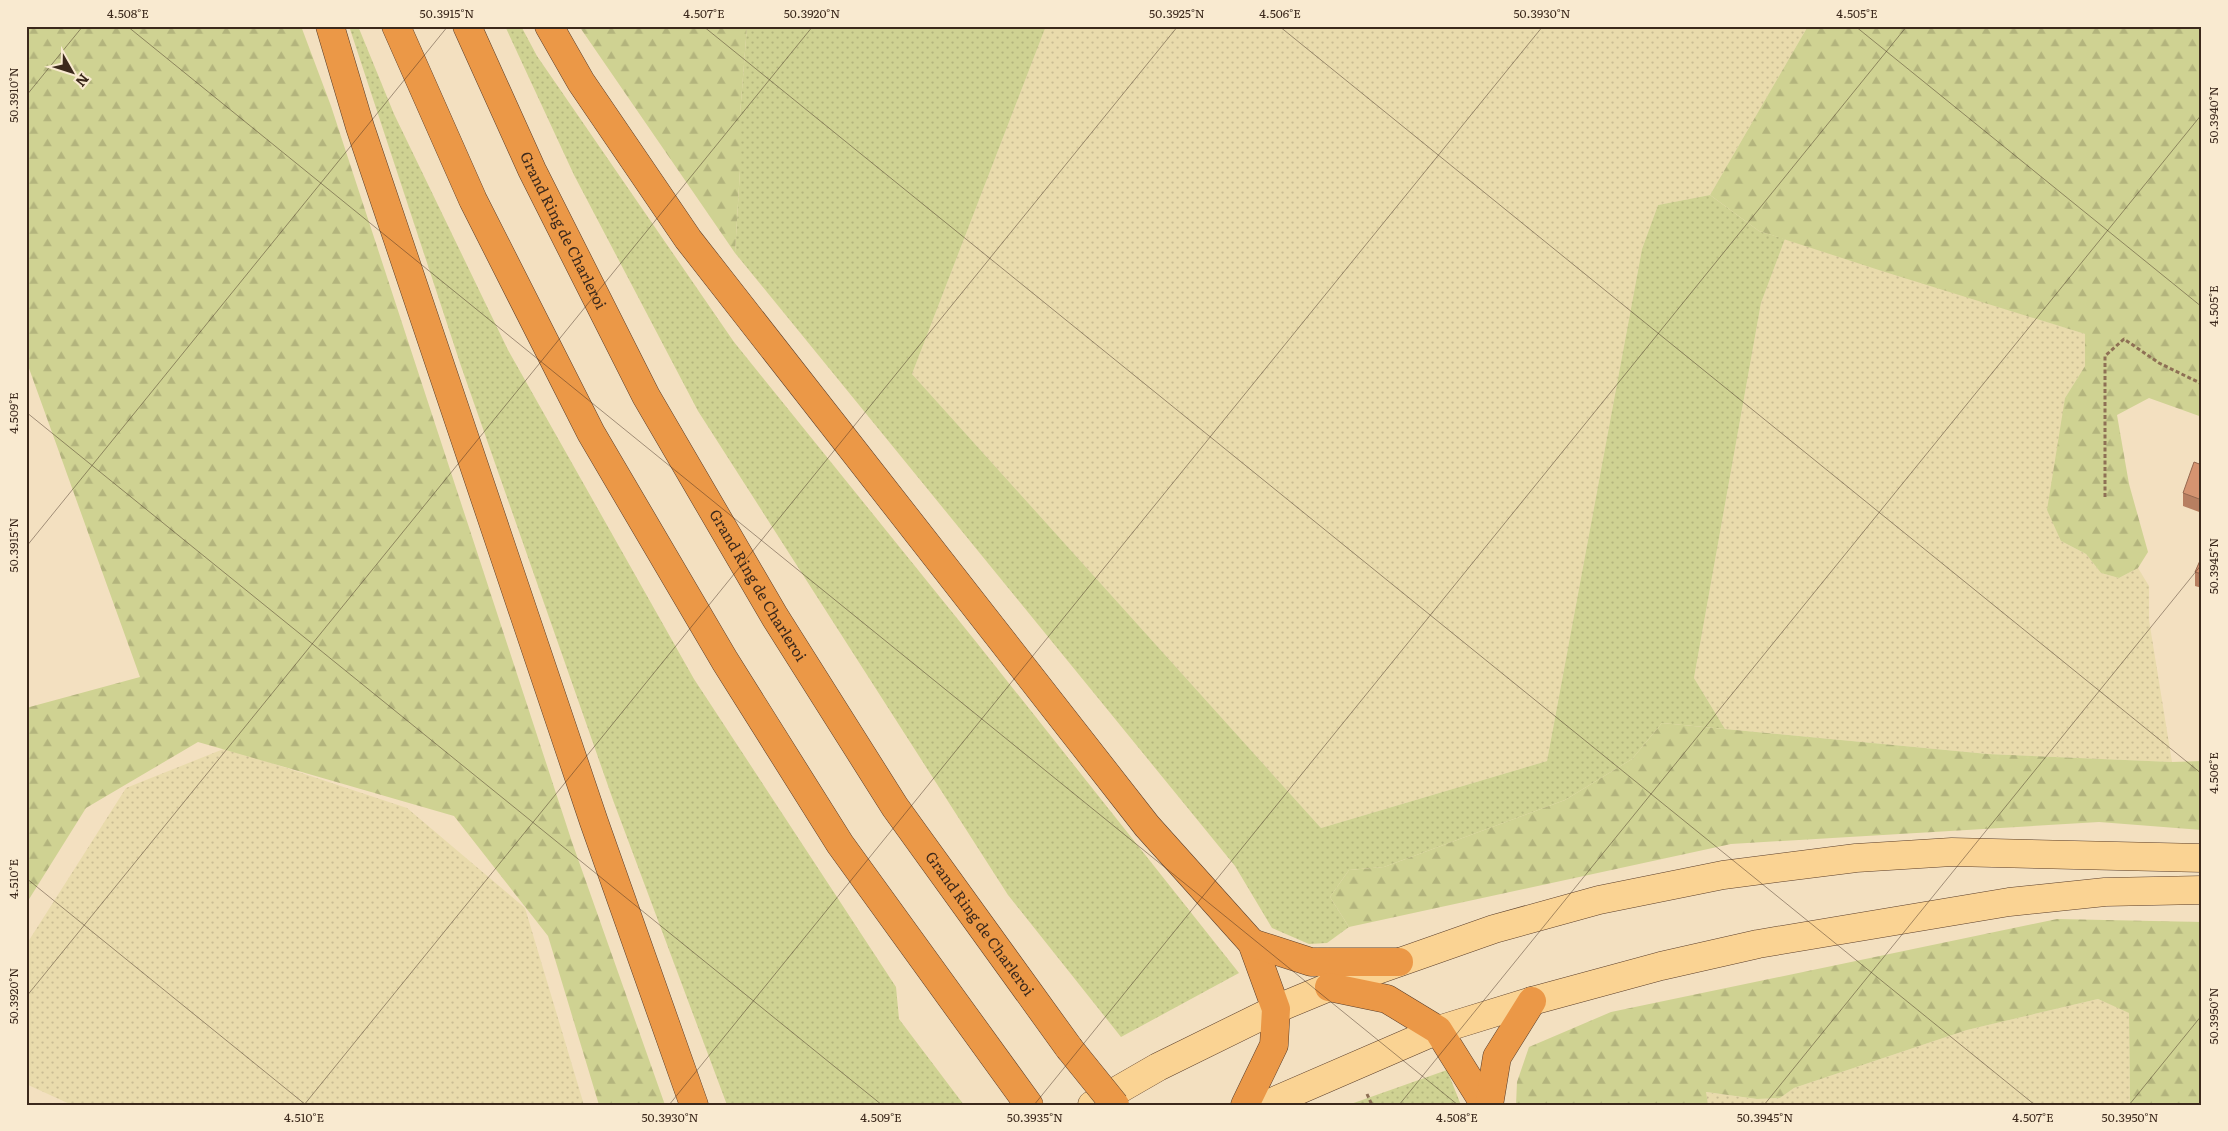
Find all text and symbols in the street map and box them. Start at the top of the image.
text: 4.508°E [107,4,149,22]
text: 50.3915°N [420,4,474,22]
text: 4.507°E [683,4,725,22]
text: 50.3920°N [784,4,840,22]
text: 50.3925°N [1149,4,1205,22]
text: 4.506°E [1259,4,1301,22]
text: 50.3930°N [1513,4,1571,22]
text: 4.505°E [1836,4,1878,22]
north arrow [48,48,98,98]
text: 50.3910°N [4,67,22,123]
text: N [71,70,94,92]
text: 50.3940°N [2204,86,2222,144]
street label: Grand Ring de Charleroi [515,147,613,313]
text: 4.505°E [2204,285,2222,327]
text: 4.509°E [4,392,22,434]
street label: Grand Ring de Charleroi [704,504,813,665]
text: 50.3915°N [4,518,22,572]
text: 50.3945°N [2204,538,2222,594]
text: 4.506°E [2204,752,2222,794]
street label: Grand Ring de Charleroi [920,846,1041,1000]
text: 4.510°E [4,859,22,899]
text: 50.3920°N [4,968,22,1024]
text: 50.3950°N [2204,988,2222,1044]
text: 4.510°E [284,1108,324,1126]
text: 50.3930°N [641,1108,699,1126]
text: 4.509°E [860,1108,902,1126]
text: 50.3935°N [1007,1108,1063,1126]
text: 4.508°E [1436,1108,1478,1126]
text: 50.3945°N [1737,1108,1793,1126]
text: 4.507°E [2012,1108,2054,1126]
text: 50.3950°N [2102,1108,2158,1126]

